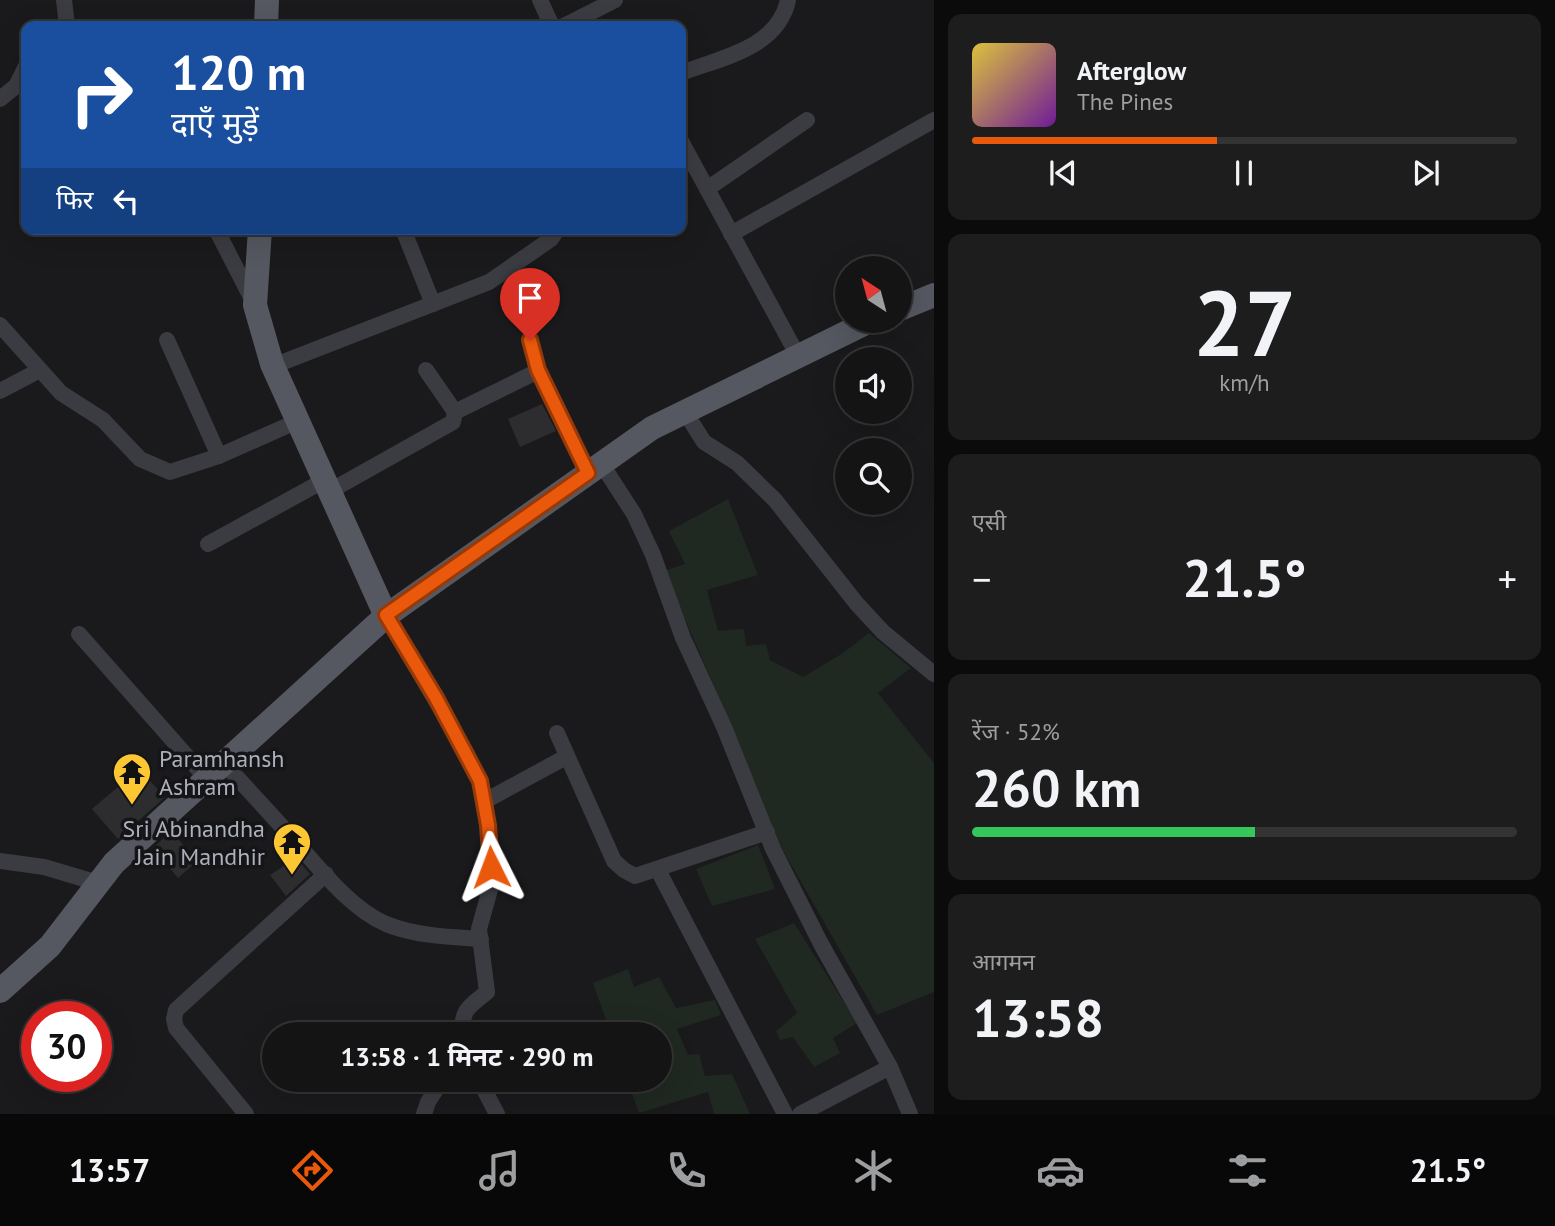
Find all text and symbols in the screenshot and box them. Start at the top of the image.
text: 120 m [171,40,306,104]
icon: right [56,49,147,140]
text: Afterglow [1077,54,1186,87]
text: The Pines [1077,87,1173,116]
text: दाएँ मुड़ें [171,102,259,144]
icon: previous [1044,154,1082,192]
icon: pause [1225,154,1263,192]
icon: next [1407,154,1445,192]
icon: left [107,182,145,220]
text: फिर [56,183,93,216]
north arrow [835,256,912,332]
map controls [835,256,912,515]
text: 27 [1193,263,1296,381]
pin [500,268,560,340]
icon: arrive [511,279,549,317]
button: sound [835,347,912,424]
text: km/h [1219,368,1270,397]
button: search [835,438,912,515]
text: एसी [972,507,1006,536]
text: 21.5° [1183,544,1306,611]
text: − [972,554,991,603]
text: + [1498,554,1517,603]
text: रेंज · 52% [972,717,1060,746]
place label: Paramhansh Ashram [159,743,284,802]
temple icon: Paramhansh Ashram [111,751,153,806]
text: 260 km [972,754,1141,821]
place label: Sri Abinandha Jain Mandhir [122,813,265,872]
temple icon: Sri Abinandha Jain Mandhir [271,821,313,876]
position arrow [454,830,528,904]
text: आगमन [972,947,1035,976]
text: 13:58 [972,984,1104,1051]
speed limit sign: 30 [21,1001,112,1092]
text: 13:58 · 1 मिनट · 290 m [340,1040,594,1073]
icon: directions [288,1146,337,1195]
icon: music [475,1146,524,1195]
icon: phone [662,1146,711,1195]
icon: climate [849,1146,898,1195]
icon: car [1036,1146,1085,1195]
icon: filters [1223,1146,1272,1195]
text: 13:57 [69,1149,150,1191]
text: 21.5° [1410,1149,1486,1191]

